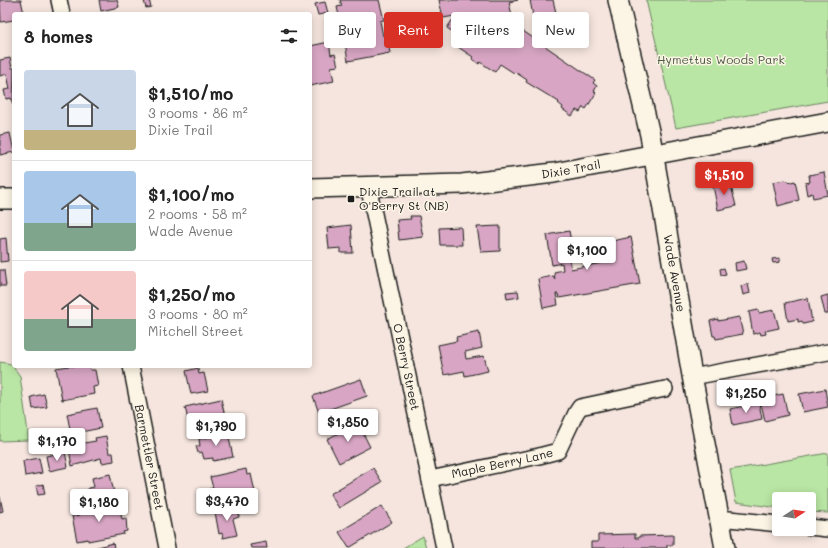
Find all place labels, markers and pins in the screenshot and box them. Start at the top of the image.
pin: $1,510 [691,162,757,196]
place label: Dixie Trail at O'Berry St (NB) [359,183,449,213]
marker: Dixie Trail at O'Berry St (NB) [346,194,356,204]
pin: $1,100 [554,237,620,271]
pin: $1,250 [713,380,779,414]
pin: $1,850 [315,409,381,443]
pin: $1,790 [183,413,249,447]
pin: $1,170 [24,428,90,462]
pin: $3,470 [194,488,260,522]
pin: $1,180 [66,489,132,523]

